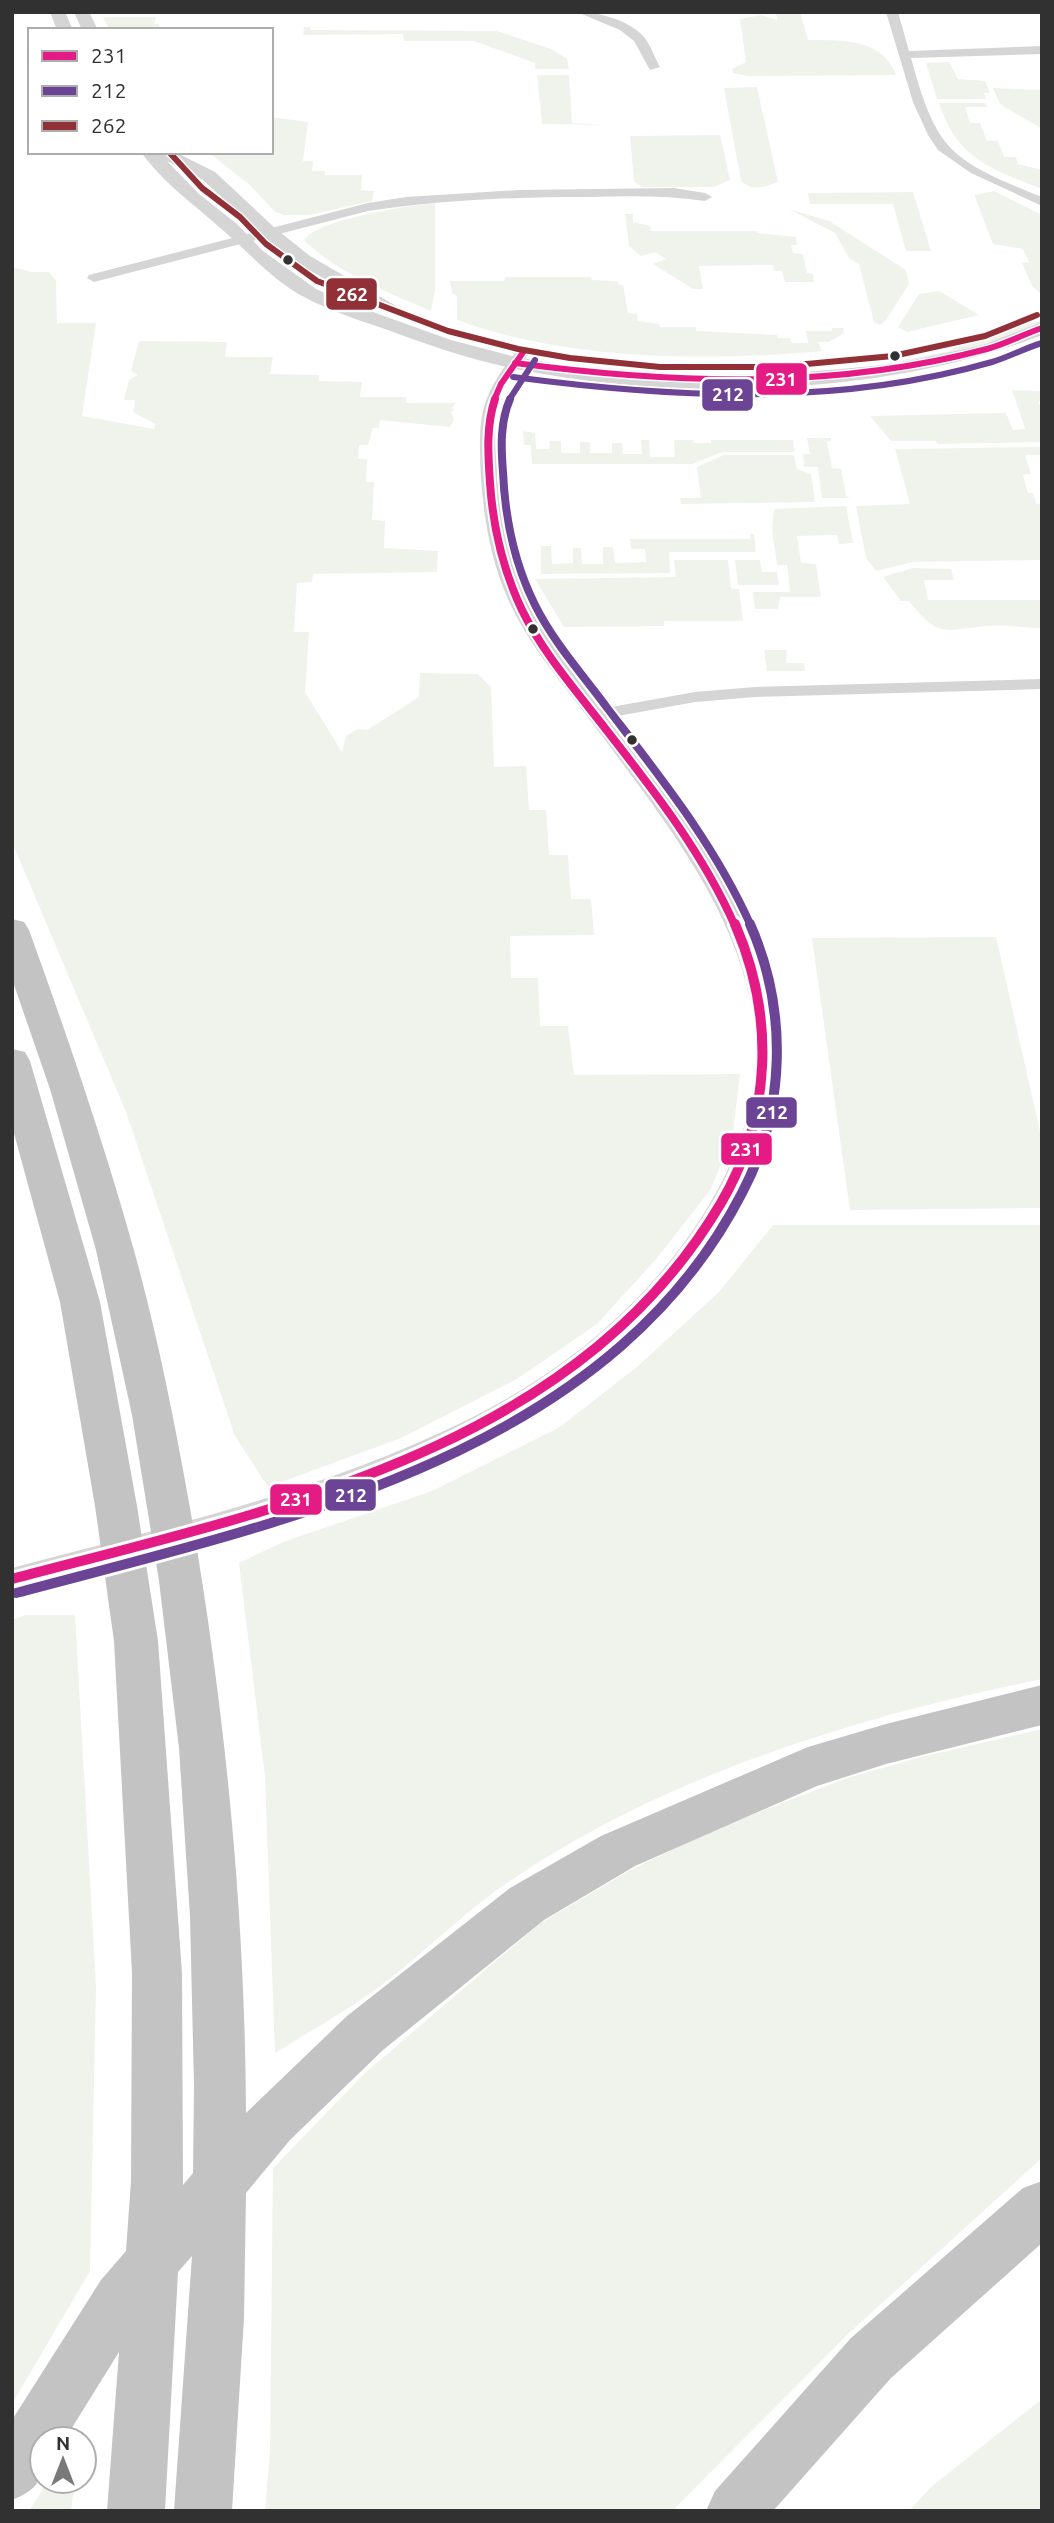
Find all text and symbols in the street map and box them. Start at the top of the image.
legend [28,28,273,154]
text: 231 [91,43,127,67]
text: 212 [91,78,127,102]
text: 262 [91,113,127,137]
unlabelled marker [281,253,295,267]
line badge: 262 [325,277,378,311]
text: 262 [336,283,368,305]
unlabelled marker [888,349,902,363]
line badge: 231 [755,362,808,396]
text: 231 [765,368,797,390]
line badge: 212 [701,378,754,412]
text: 212 [712,383,744,405]
unlabelled marker [526,622,540,636]
unlabelled marker [625,733,639,747]
line badge: 212 [745,1096,798,1129]
text: 212 [756,1101,788,1123]
line badge: 231 [720,1132,773,1166]
text: 231 [730,1138,762,1160]
line badge: 212 [324,1478,377,1512]
line badge: 231 [269,1483,323,1516]
text: 212 [335,1484,367,1506]
text: 231 [280,1488,312,1510]
north arrow [28,2425,98,2495]
text: N [56,2432,70,2454]

